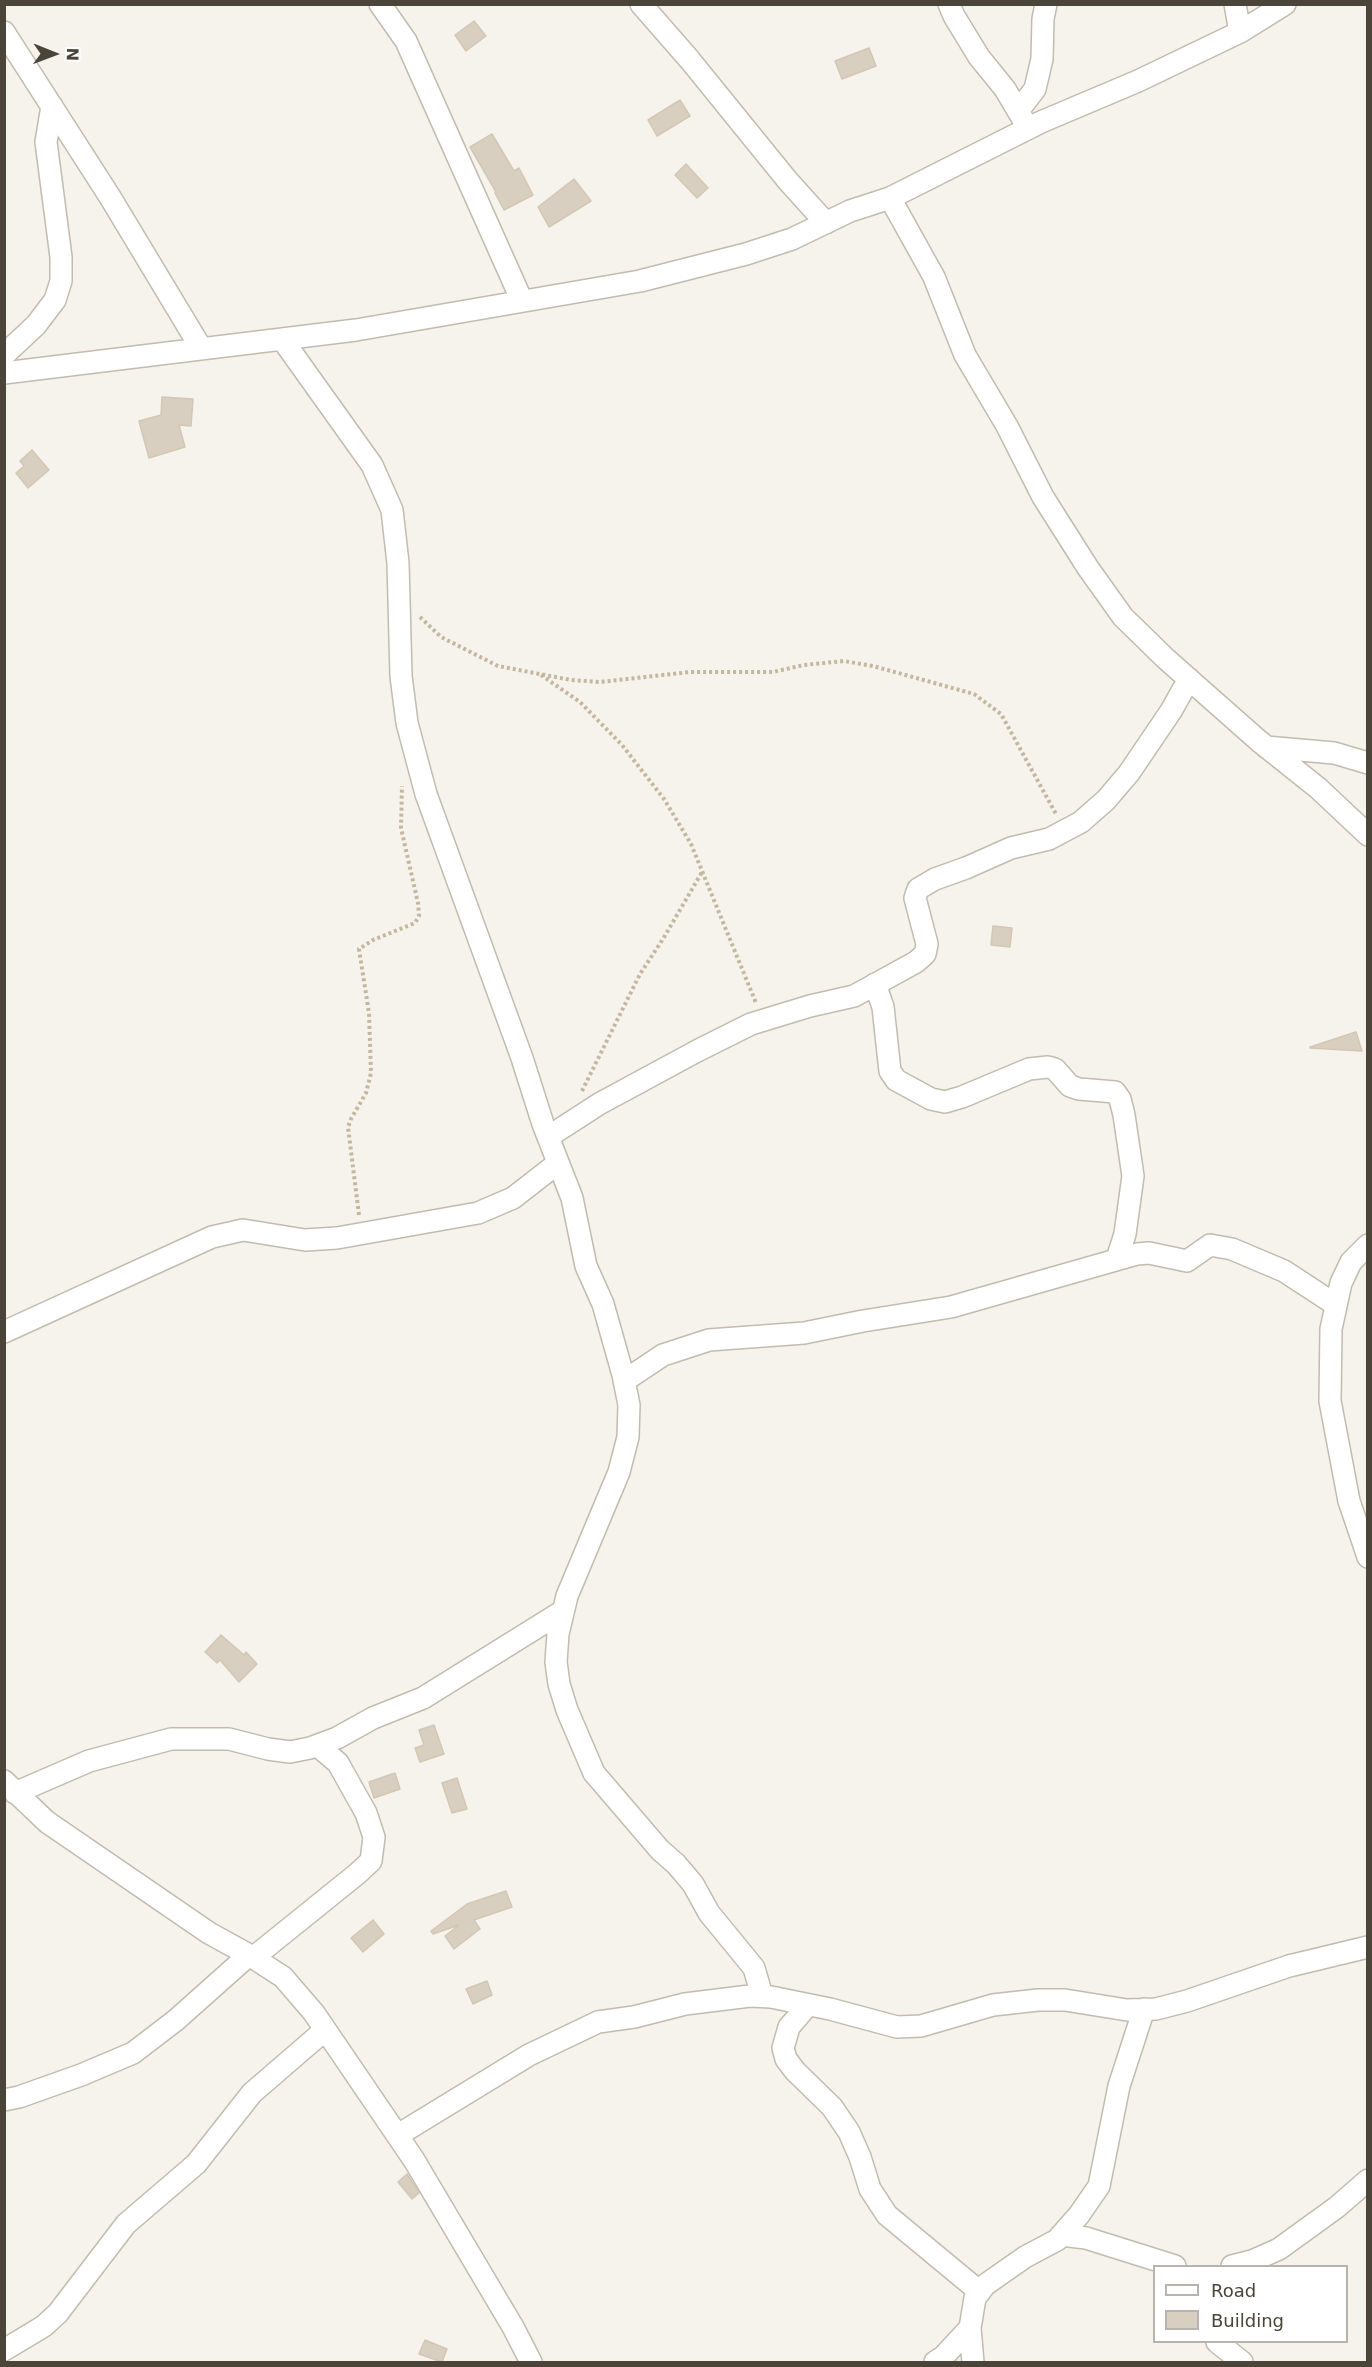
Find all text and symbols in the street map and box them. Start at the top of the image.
north arrow [24,24,84,84]
text: N [63,47,82,61]
legend [1153,2265,1348,2343]
text: Road [1211,2280,1256,2301]
text: Building [1211,2310,1284,2331]

